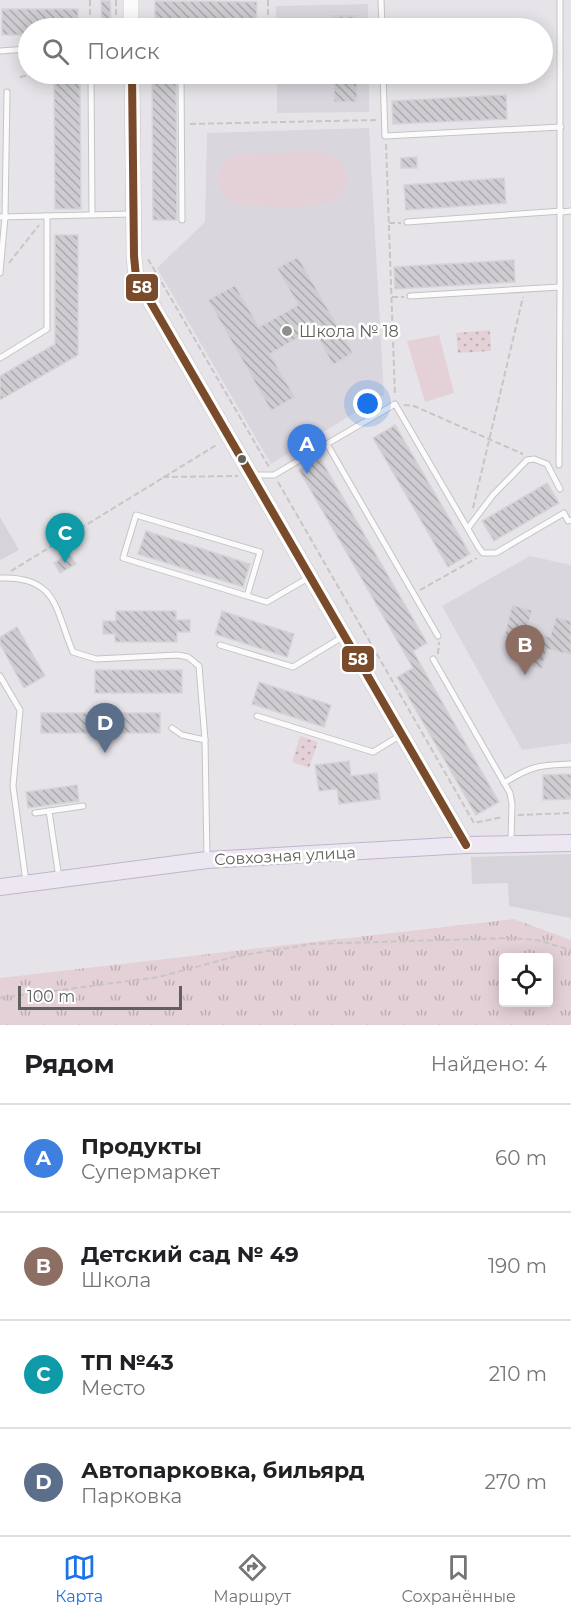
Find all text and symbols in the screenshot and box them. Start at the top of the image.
search box [18,18,553,84]
icon: search [39,35,72,68]
text: Поиск [87,38,159,65]
line badge: 58 [125,273,159,302]
text: 58 [132,278,152,297]
place label: Школа № 18 [299,322,399,341]
marker: Школа № 18 [280,324,294,338]
your location [353,389,382,418]
pin: A [288,424,326,474]
unlabelled marker [236,453,248,465]
pin: C [46,514,84,563]
pin: B [506,626,544,675]
line badge: 58 [341,645,375,673]
text: 58 [348,650,368,669]
pin: D [86,704,124,753]
street label: Совхозная улица [214,843,356,869]
map controls [499,953,553,1007]
button: locate [499,953,553,1007]
scale bar [18,983,182,1010]
text: 100 m [27,987,75,1006]
text: Рядом [24,1048,115,1080]
text: Найдено: 4 [431,1052,547,1076]
text: Продукты [81,1133,202,1160]
text: A [36,1146,51,1170]
text: 60 m [495,1146,547,1170]
text: Супермаркет [81,1160,220,1184]
text: Детский сад № 49 [81,1241,299,1268]
text: B [36,1254,51,1278]
text: 190 m [488,1254,547,1278]
text: Школа [81,1268,151,1292]
text: ТП №43 [81,1349,174,1376]
text: C [36,1362,51,1386]
text: 210 m [489,1362,547,1386]
text: Место [81,1376,145,1400]
text: Автопарковка, бильярд [81,1457,365,1484]
text: D [35,1470,52,1494]
text: 270 m [485,1470,547,1494]
text: Парковка [81,1484,182,1508]
tab: Карта [55,1551,103,1606]
tab: Маршрут [213,1551,291,1606]
tab: Сохранённые [401,1551,516,1606]

